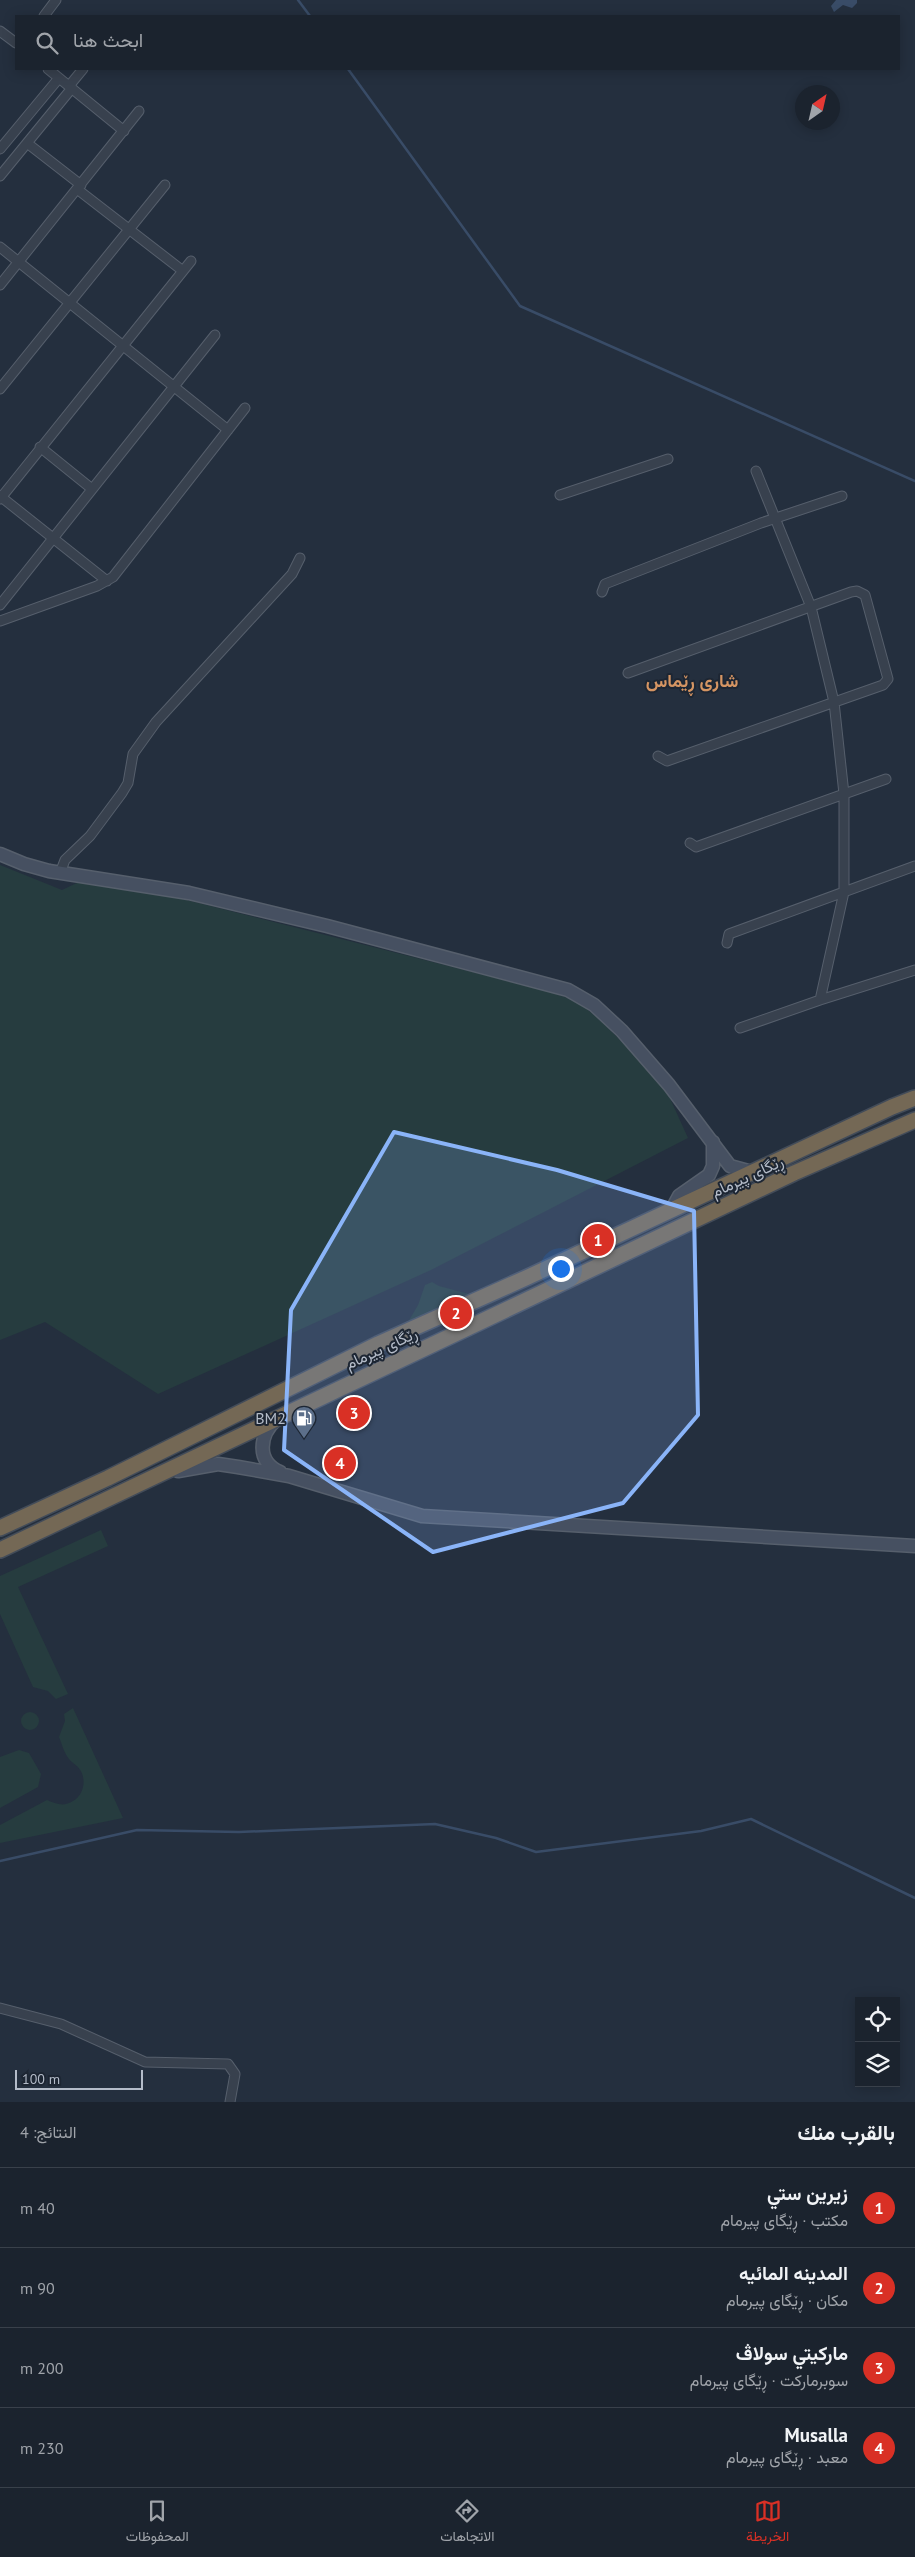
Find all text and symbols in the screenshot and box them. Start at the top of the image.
search box [15,15,900,70]
text: ابحث هنا [73,28,143,52]
icon: search [33,29,61,57]
north arrow [795,85,840,130]
district label: شاری ڕێماس [646,669,738,696]
street label: ڕێگای پیرمام [708,1151,788,1204]
pin: 1 [582,1221,614,1259]
your location [548,1256,574,1282]
pin: 2 [440,1294,472,1332]
street label: ڕێگای پیرمام [342,1323,422,1376]
pin: 3 [338,1394,370,1432]
fuel station icon: BM2 [291,1405,317,1439]
place label: BM2 [255,1408,286,1428]
pin: 4 [324,1444,356,1482]
map controls [855,1997,900,2087]
button: locate [855,1997,900,2042]
button: layers [855,2042,900,2087]
scale bar [15,2067,142,2090]
text: 100 m [22,2070,60,2088]
text: بالقرب منك [797,2119,895,2146]
text: النتائج: 4 [20,2122,76,2142]
text: زيرين ستي [767,2181,848,2205]
text: 40 m [20,2198,55,2218]
text: 1 [874,2198,884,2218]
text: مكتب · ڕێگای پیرمام [720,2210,848,2230]
text: المدينه المائيه [739,2261,848,2285]
text: 90 m [20,2278,55,2298]
text: 2 [874,2278,884,2298]
text: مكان · ڕێگای پیرمام [726,2290,848,2310]
text: ماركيتي سولاڤ [736,2341,848,2365]
text: 200 m [20,2358,63,2378]
text: 3 [874,2358,884,2378]
text: سوبرماركت · ڕێگای پیرمام [690,2370,848,2390]
text: Musalla [785,2423,848,2447]
text: 230 m [20,2438,63,2458]
text: 4 [874,2438,884,2458]
text: معبد · ڕێگای پیرمام [726,2447,848,2467]
tab: المحفوظات [126,2497,189,2549]
tab: الاتجاهات [440,2497,495,2549]
tab: الخريطة [746,2497,789,2549]

